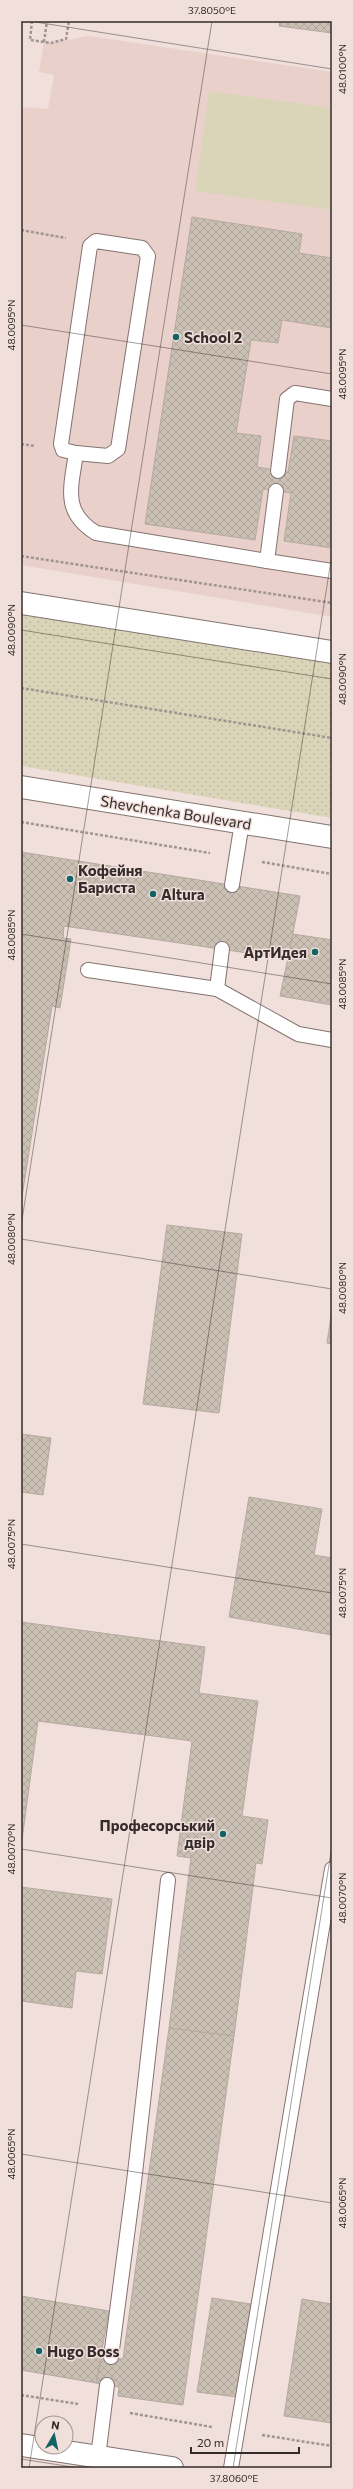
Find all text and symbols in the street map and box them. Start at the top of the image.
text: 37.8050°E [188,4,236,16]
text: 48.0100°N [336,44,348,94]
text: 48.0095°N [5,299,17,351]
place label: School 2 [184,328,242,346]
marker: School 2 [171,332,181,342]
text: 48.0095°N [336,348,348,400]
text: 48.0090°N [5,604,17,656]
text: 48.0090°N [336,653,348,705]
street label: Shevchenka Boulevard [99,791,253,833]
place label: Кофейня Бариста [78,861,143,896]
marker: Кофейня Бариста [65,874,75,884]
place label: Altura [161,885,205,903]
marker: Altura [148,889,158,899]
text: 48.0085°N [5,909,17,961]
place label: АртИдея [244,943,307,961]
marker: АртИдея [310,947,320,957]
text: 48.0085°N [336,958,348,1010]
text: 48.0080°N [5,1213,17,1265]
text: 48.0080°N [336,1262,348,1314]
text: 48.0075°N [5,1519,17,1569]
text: 48.0075°N [336,1568,348,1618]
place label: Професорський двір [99,1816,215,1851]
text: 48.0070°N [5,1823,17,1875]
marker: Професорський двір [218,1829,228,1839]
text: 48.0070°N [336,1872,348,1924]
text: 48.0065°N [5,2128,17,2180]
text: 48.0065°N [336,2177,348,2229]
place label: Hugo Boss [47,2342,119,2360]
marker: Hugo Boss [34,2346,44,2356]
north arrow [34,2415,74,2455]
text: N [51,2418,61,2432]
scale bar [191,2429,299,2455]
text: 20 m [197,2435,224,2449]
text: 37.8060°E [210,2472,258,2484]

